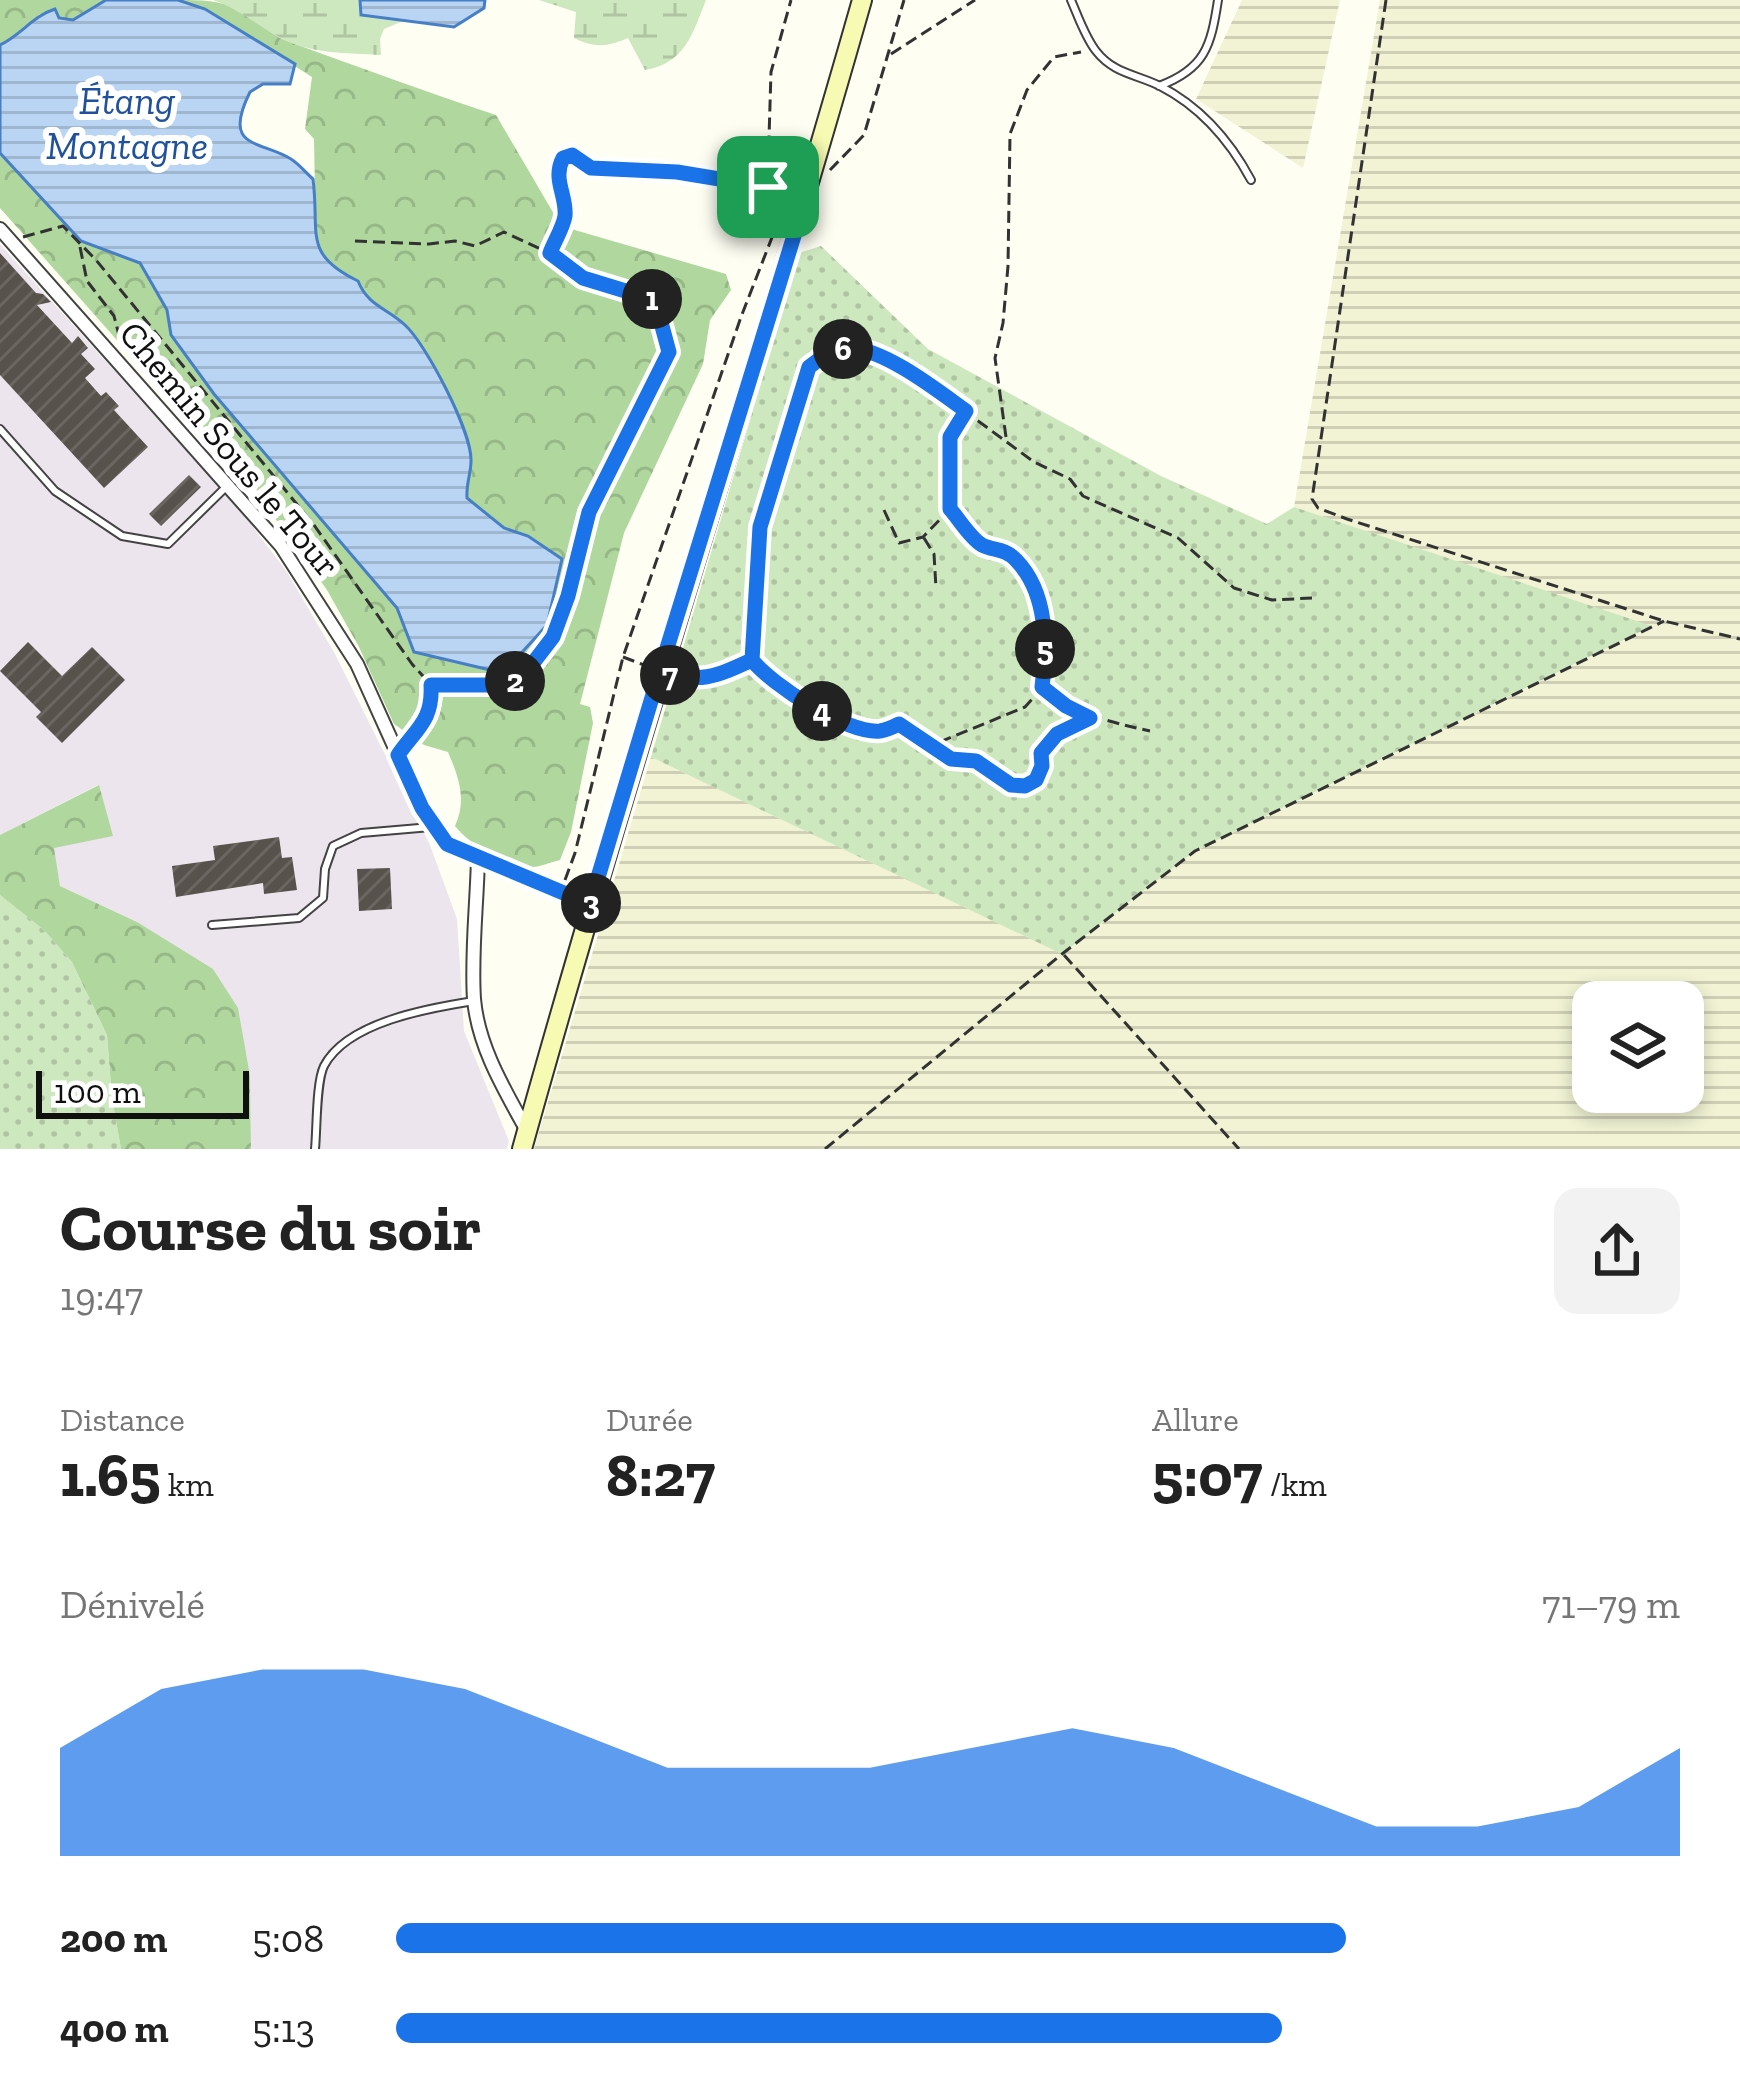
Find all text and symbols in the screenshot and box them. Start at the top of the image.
water label: Étang Montagne [46,77,208,169]
pin [717,136,819,238]
icon: arrive [735,154,801,220]
pin: 1 [622,269,682,329]
text: 1 [645,279,659,318]
street label: Chemin Sous le Tour [111,313,349,585]
pin: 6 [813,319,873,379]
text: 6 [834,329,852,368]
pin: 5 [1015,619,1075,679]
text: 5 [1036,629,1054,668]
pin: 7 [640,645,700,705]
pin: 2 [485,651,545,711]
text: 7 [662,655,678,694]
text: 2 [506,661,524,700]
pin: 4 [792,681,852,741]
text: 4 [813,691,831,730]
pin: 3 [561,873,621,933]
text: 3 [582,883,600,922]
map controls [1572,981,1704,1113]
button: layers [1572,981,1704,1113]
scale bar [36,1065,249,1118]
text: 100 m [54,1072,141,1111]
text: Course du soir [60,1188,481,1267]
button: share [1554,1188,1680,1314]
text: 19:47 [60,1273,143,1320]
text: Distance [60,1400,185,1439]
text: Durée [606,1400,693,1439]
text: Allure [1152,1400,1239,1439]
text: 1.65 [60,1439,161,1511]
text: 8:27 [606,1439,715,1511]
text: 5:07 [1152,1439,1262,1511]
text: km [161,1465,214,1504]
text: /km [1262,1465,1327,1504]
text: Dénivelé [60,1581,205,1628]
text: 71–79 m [1542,1581,1680,1628]
text: 200 m [60,1915,167,1962]
text: 5:08 [252,1915,324,1962]
text: 400 m [60,2005,169,2052]
text: 5:13 [252,2005,315,2052]

